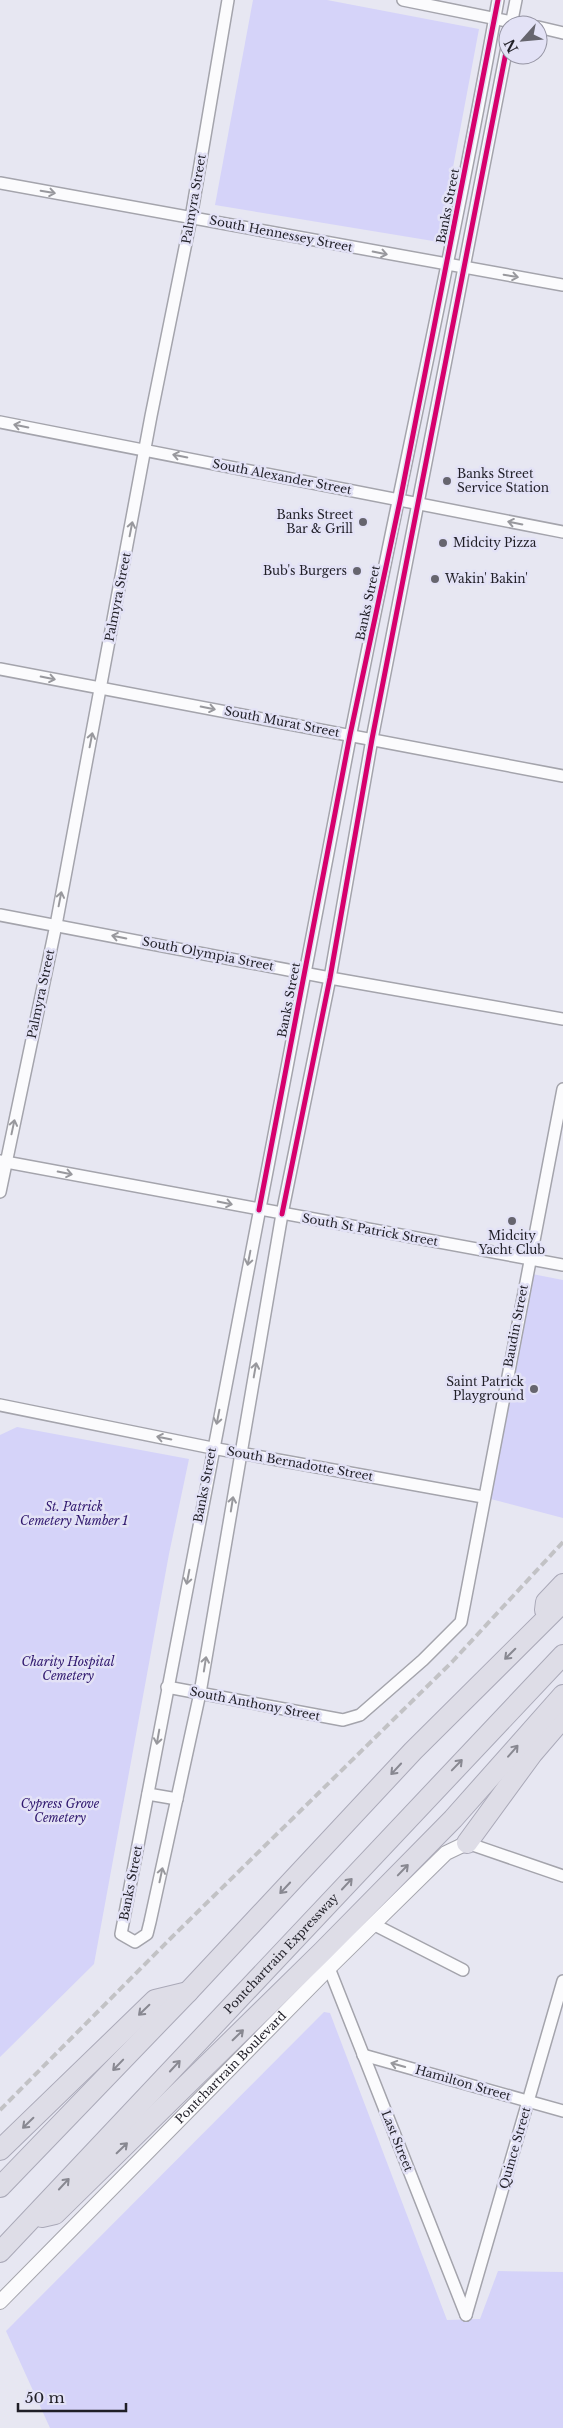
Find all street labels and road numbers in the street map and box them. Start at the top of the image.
street label: Palmyra Street [178,152,209,245]
street label: Banks Street [433,166,462,245]
street label: South Hennessey Street [208,212,354,255]
street label: South Alexander Street [211,456,353,497]
street label: Palmyra Street [101,550,134,643]
street label: Banks Street [352,563,383,642]
street label: South Murat Street [223,703,341,740]
street label: South Olympia Street [141,933,276,974]
street label: Palmyra Street [24,948,57,1040]
street label: Banks Street [274,960,303,1039]
street label: South St Patrick Street [301,1210,440,1249]
street label: Baudin Street [500,1283,531,1369]
street label: South Bernadotte Street [226,1443,375,1484]
street label: Banks Street [190,1445,219,1524]
street label: South Anthony Street [189,1684,322,1724]
street label: Banks Street [116,1843,145,1922]
street label: Pontchartrain Expressway [221,1890,342,2017]
street label: Pontchartrain Boulevard [172,2008,289,2127]
street label: Hamilton Street [414,2062,513,2103]
street label: Quince Street [496,2105,534,2191]
street label: Last Street [378,2108,417,2174]

